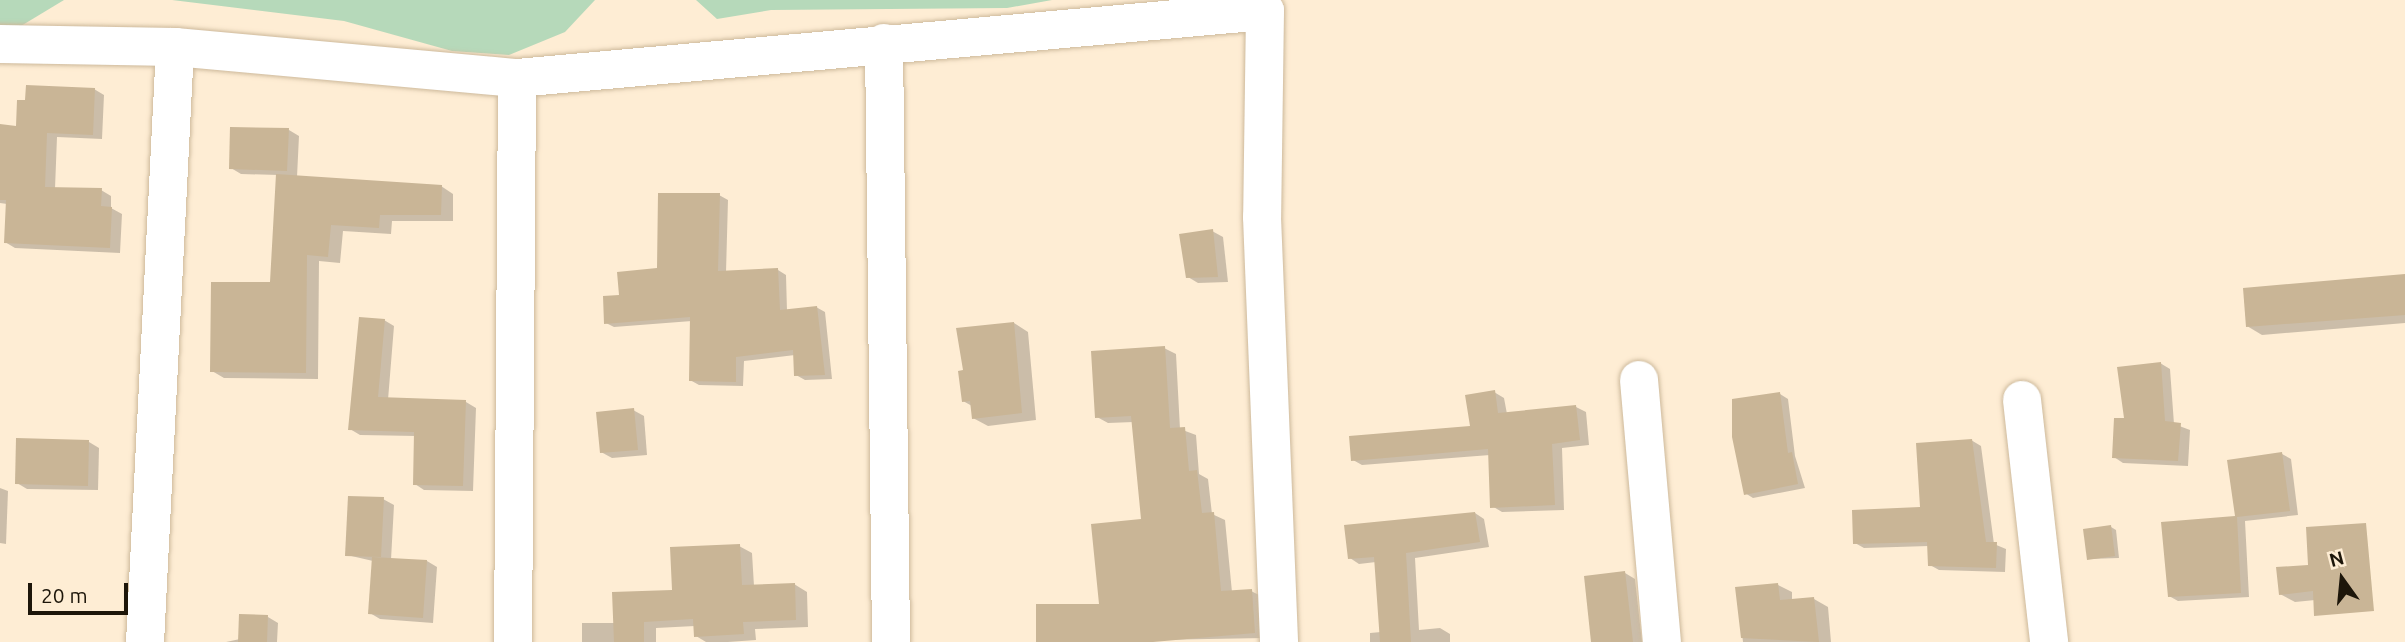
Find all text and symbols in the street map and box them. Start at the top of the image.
north arrow [2307,544,2377,614]
text: N [2327,546,2346,571]
scale bar [32,568,131,612]
text: 20 m [41,583,88,607]

